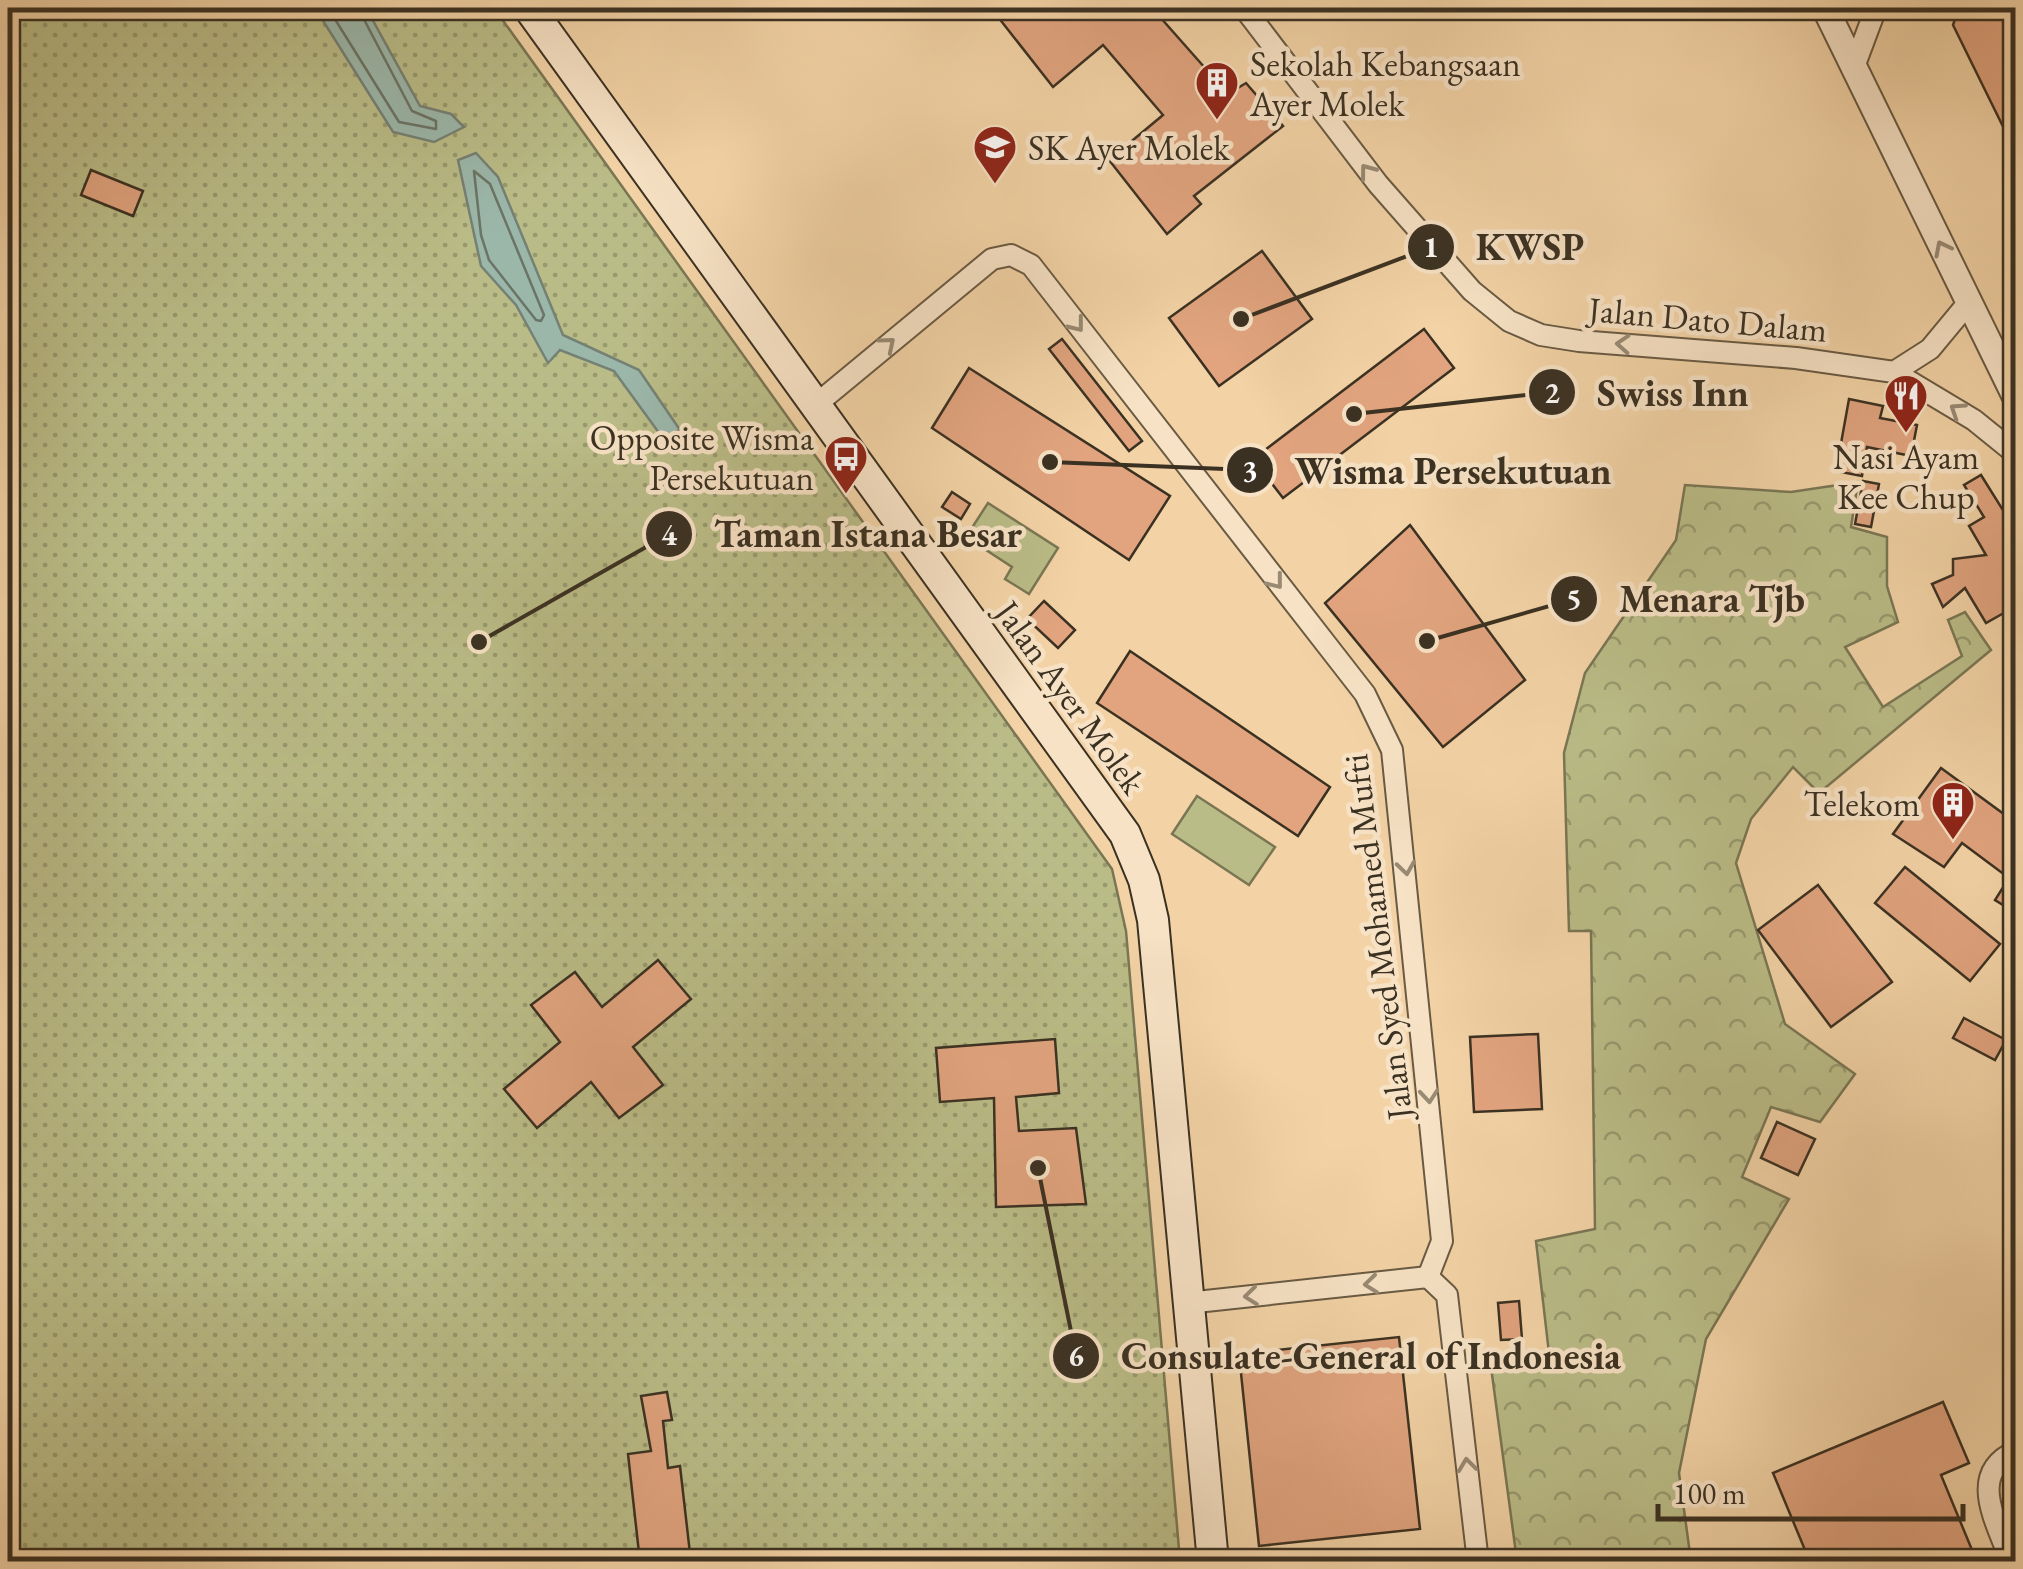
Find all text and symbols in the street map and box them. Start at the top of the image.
place label: Sekolah Kebangsaan Ayer Molek [1249,41,1521,126]
building icon: Sekolah Kebangsaan Ayer Molek [1194,60,1240,121]
school or university icon: SK Ayer Molek [972,124,1018,185]
place label: SK Ayer Molek [1028,125,1230,170]
one-way arrow [1362,164,1379,182]
callout: KWSP [1406,213,1604,281]
text: KWSP [1476,222,1584,271]
text: 1 [1423,227,1439,266]
one-way arrow [1935,240,1954,258]
street label: Jalan Dato Dalam [1584,286,1829,352]
one-way arrow [1065,314,1083,332]
one-way arrow [1615,334,1631,355]
one-way arrow [876,338,895,356]
callout: Swiss Inn [1527,358,1768,426]
text: Swiss Inn [1597,368,1749,417]
text: 2 [1544,373,1560,412]
restaurant icon: Nasi Ayam Kee Chup [1883,373,1929,434]
one-way arrow [1950,403,1968,422]
place label: Opposite Wisma Persekutuan [590,415,814,500]
bus stop icon: Opposite Wisma Persekutuan [823,434,869,495]
place label: Nasi Ayam Kee Chup [1833,434,1979,519]
callout: Wisma Persekutuan [1225,436,1632,504]
text: Wisma Persekutuan [1295,446,1611,495]
text: 3 [1242,451,1258,490]
callout: Taman Istana Besar [644,500,1042,568]
text: Taman Istana Besar [714,509,1022,558]
text: 4 [661,515,678,554]
callout: Menara Tjb [1549,565,1825,633]
one-way arrow [1265,570,1282,588]
text: Menara Tjb [1619,574,1805,623]
text: 5 [1566,579,1582,618]
street label: Jalan Ayer Molek [984,589,1157,803]
street label: Jalan Syed Mohamed Mufti [1332,752,1422,1125]
building icon: Telekom [1930,780,1976,841]
place label: Telekom [1804,781,1920,826]
one-way arrow [1395,860,1416,877]
one-way arrow [1418,1089,1439,1105]
one-way arrow [1363,1273,1379,1294]
one-way arrow [1242,1285,1258,1307]
callout: Consulate-General of Indonesia [1051,1322,1641,1390]
text: Consulate-General of Indonesia [1121,1331,1621,1380]
text: 6 [1068,1336,1084,1375]
one-way arrow [1457,1456,1478,1472]
scale bar [1658,1459,1963,1521]
text: 100 m [1673,1474,1746,1513]

